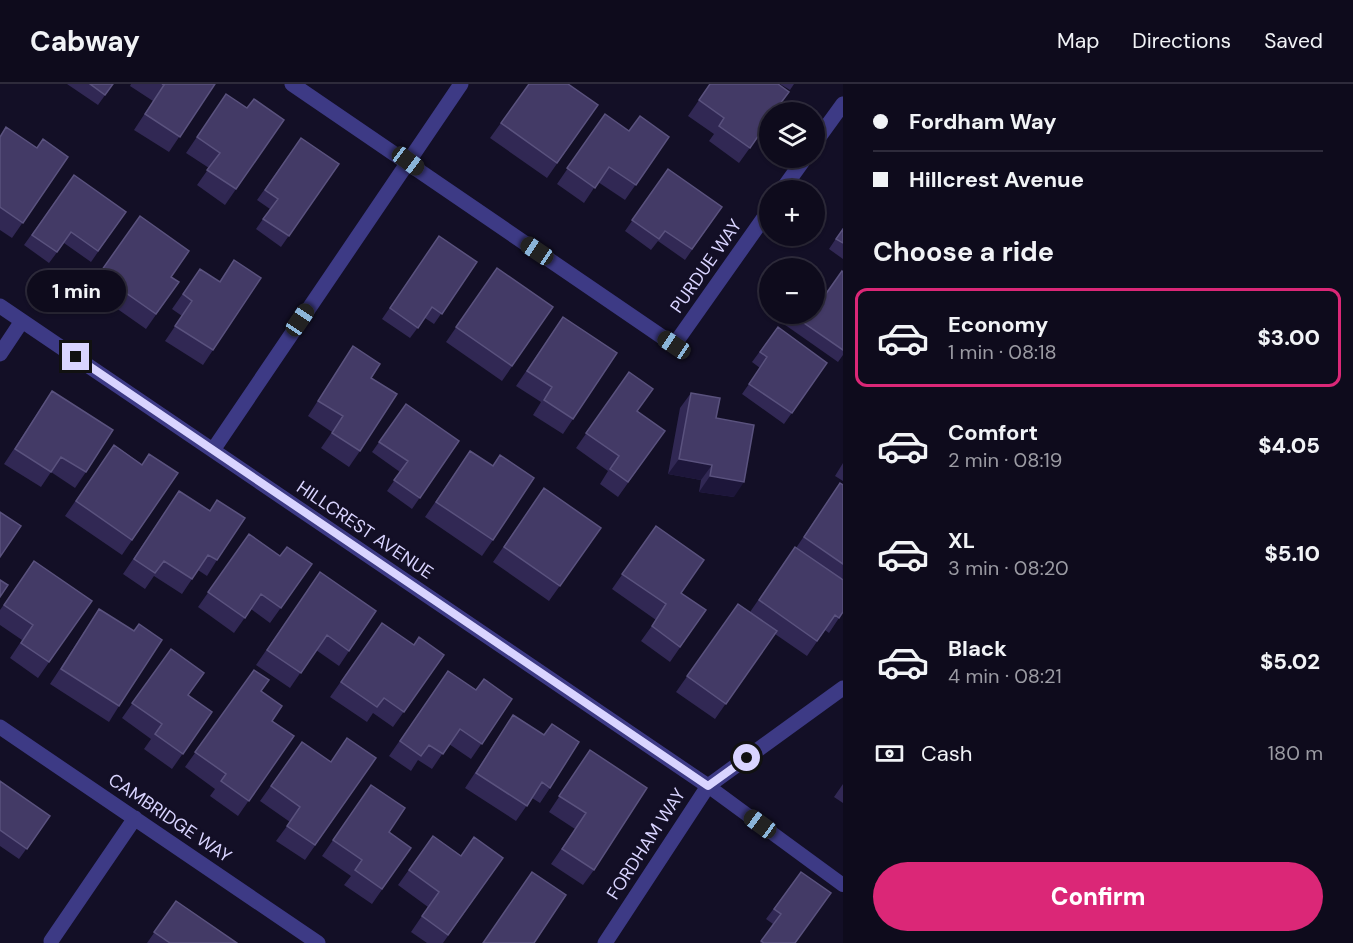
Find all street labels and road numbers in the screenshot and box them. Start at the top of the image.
street label: PURDUE WAY [665,214,747,318]
street label: HILLCREST AVENUE [292,475,438,585]
street label: CAMBRIDGE WAY [104,768,237,868]
street label: FORDHAM WAY [601,783,691,904]

